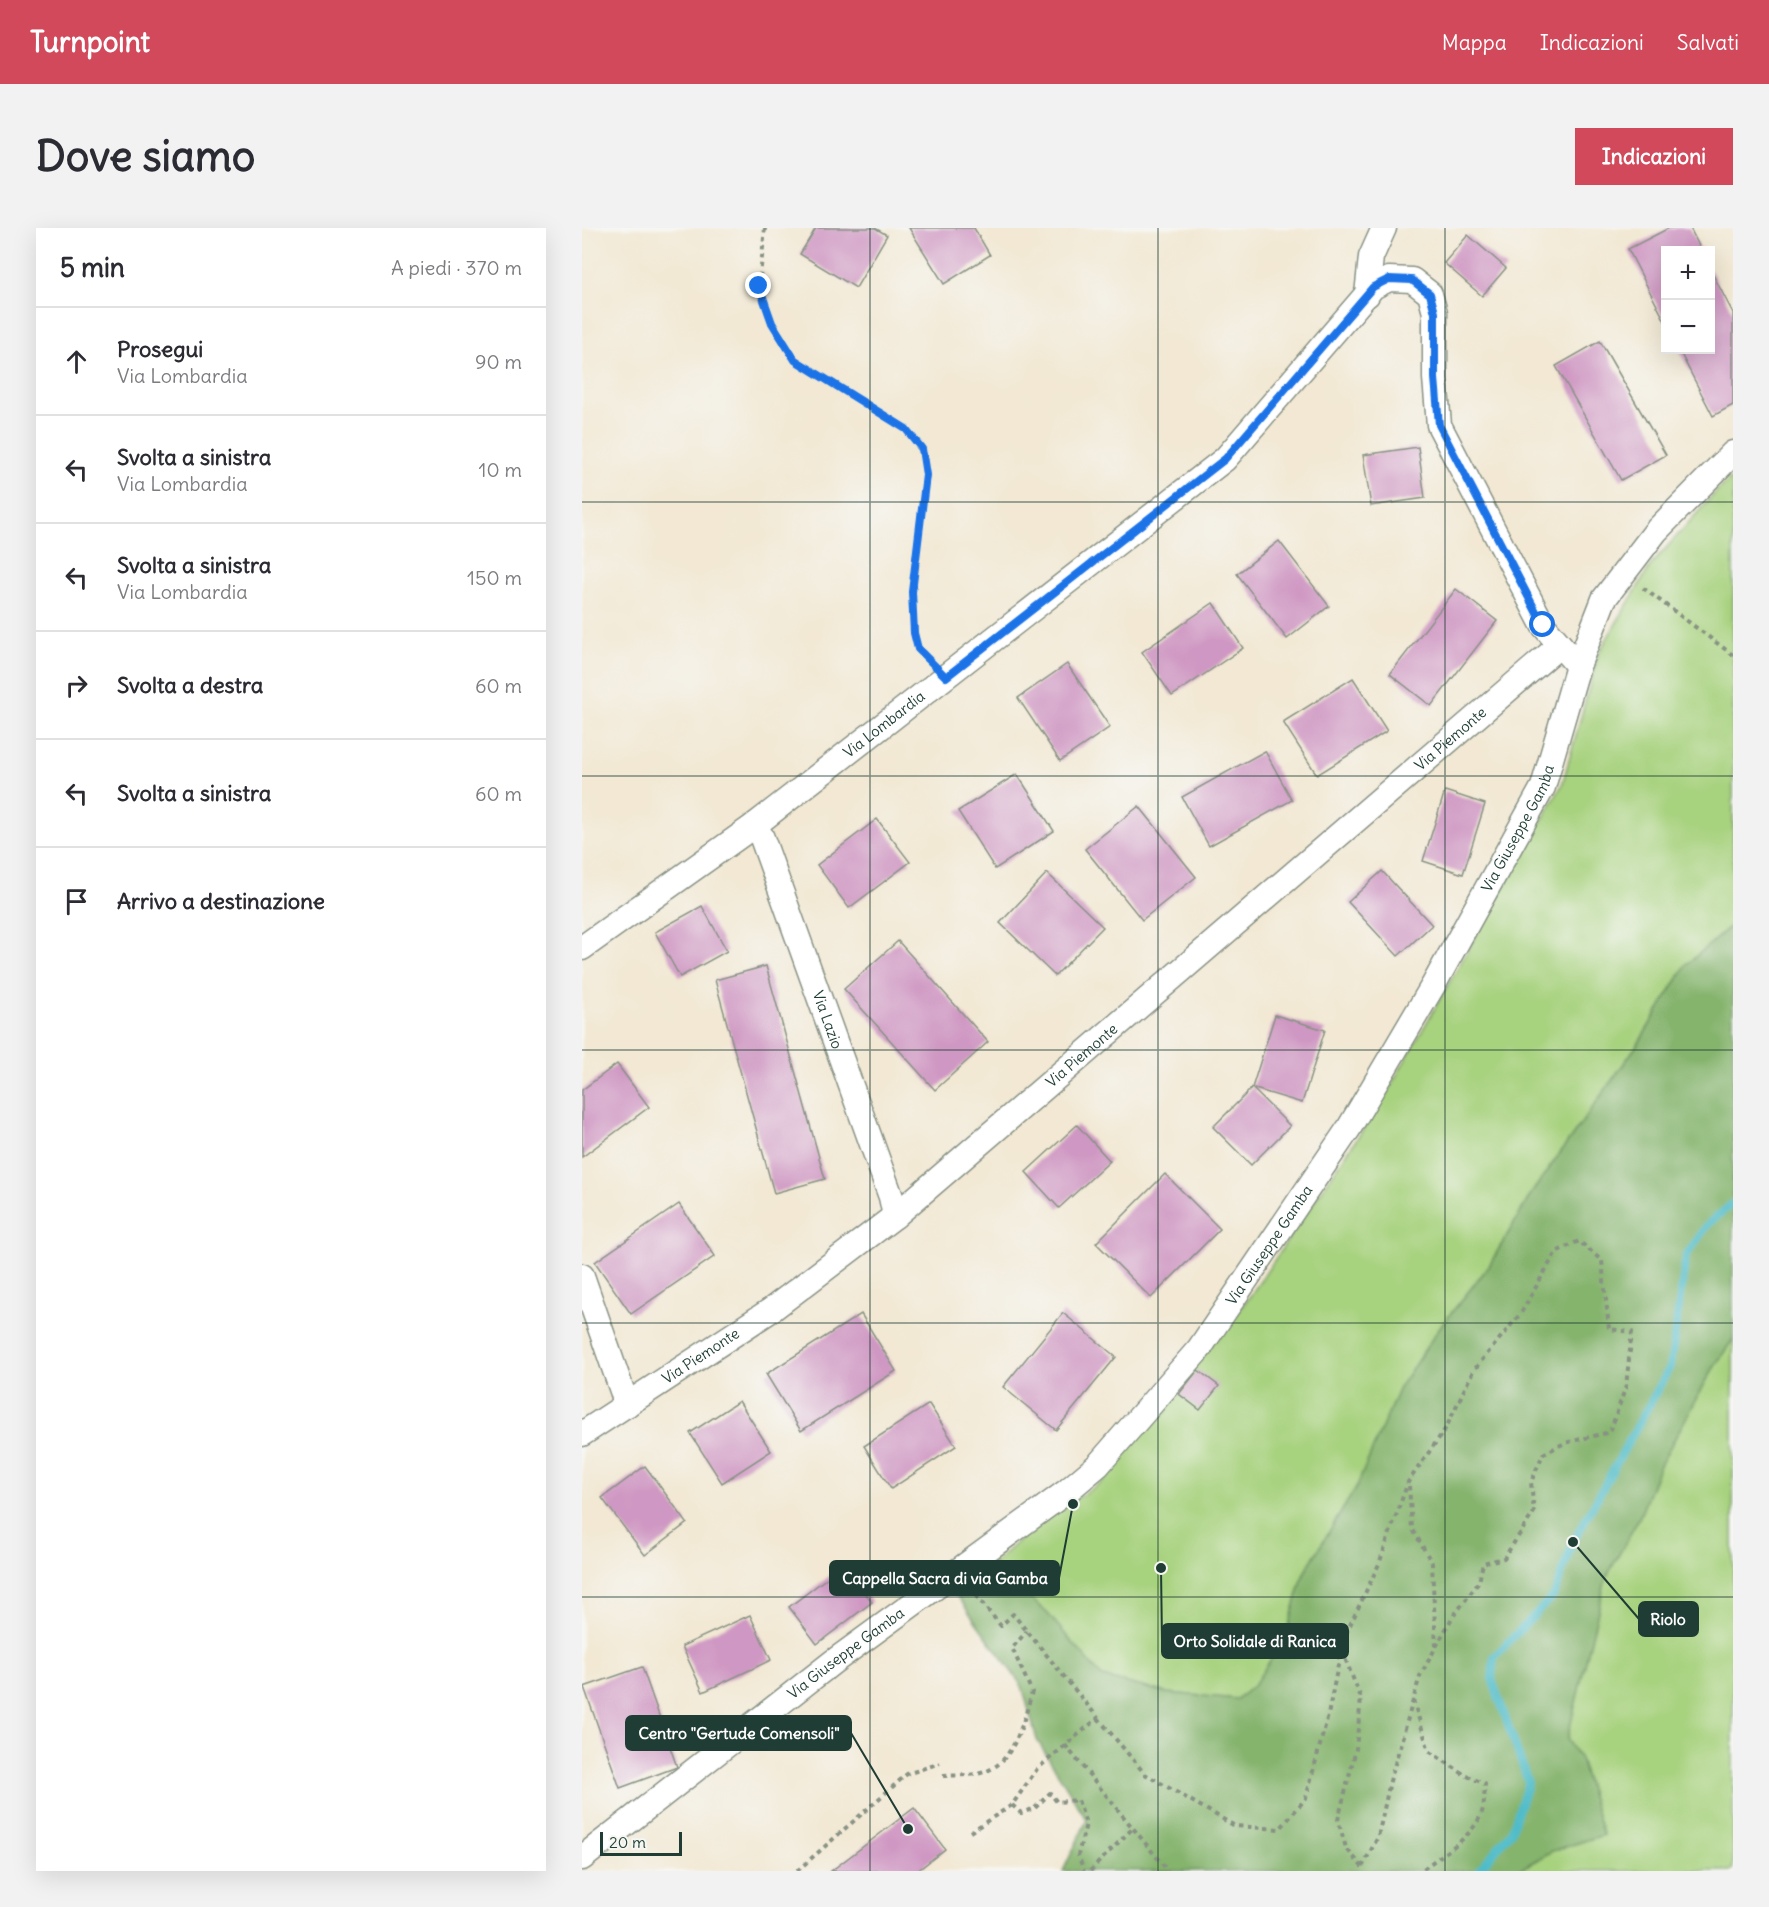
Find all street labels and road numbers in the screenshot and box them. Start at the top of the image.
street label: Via Lombardia [839,686,929,762]
street label: Via Piemonte [1411,702,1490,775]
street label: Via Giuseppe Gamba [1477,762,1558,895]
street label: Via Lazio [809,988,847,1051]
street label: Via Piemonte [1042,1019,1121,1091]
street label: Via Giuseppe Gamba [1222,1181,1317,1309]
street label: Via Piemonte [658,1323,743,1388]
street label: Via Giuseppe Gamba [784,1603,908,1703]

